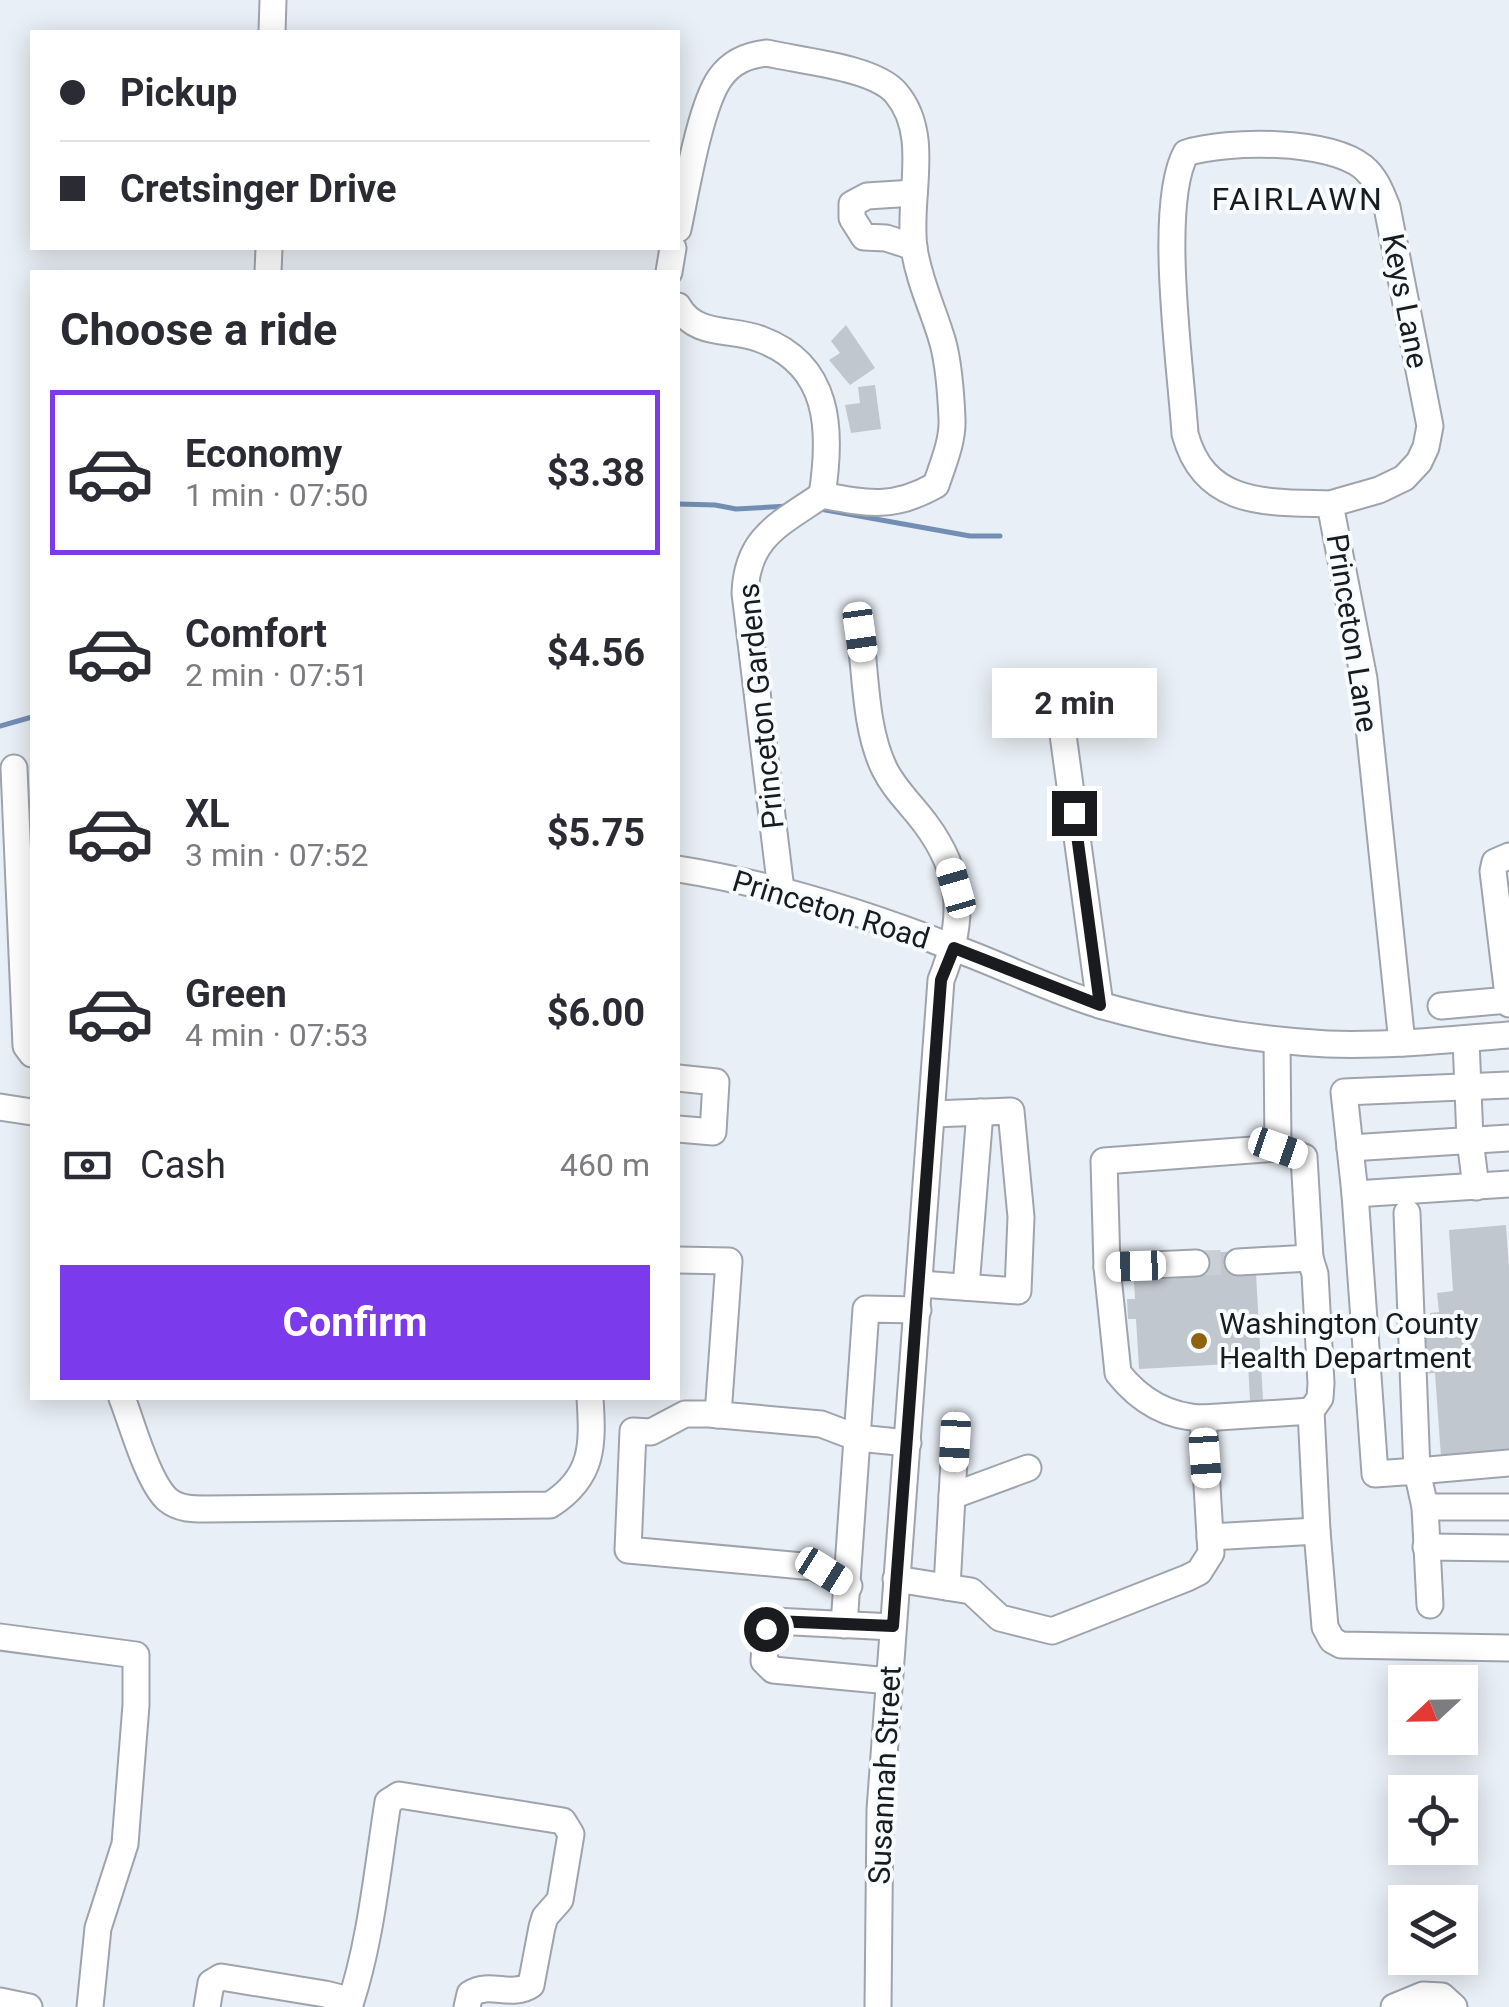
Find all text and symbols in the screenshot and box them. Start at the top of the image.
text: Pickup [120,71,237,115]
text: Cretsinger Drive [120,167,396,211]
district label: FAIRLAWN [1212,180,1384,218]
street label: Keys Lane [1375,231,1436,371]
text: Choose a ride [60,303,337,356]
icon: car [65,428,155,518]
text: Economy [185,432,342,476]
text: $3.38 [547,451,645,495]
text: 1 min · 07:50 [185,476,368,514]
street label: Princeton Lane [1320,531,1385,735]
street label: Princeton Gardens [730,582,791,831]
car [841,600,879,664]
icon: car [65,608,155,698]
text: Comfort [185,612,327,656]
text: $4.56 [547,631,645,675]
text: 2 min · 07:51 [185,656,368,694]
callout: 2 min [992,668,1156,738]
text: 2 min [1034,684,1115,722]
icon: car [65,788,155,878]
route end [1052,791,1097,836]
text: XL [185,792,230,836]
text: $5.75 [547,811,645,855]
text: 3 min · 07:52 [185,836,368,874]
car [933,855,979,921]
street label: Princeton Road [728,863,934,956]
icon: car [65,968,155,1058]
text: Green [185,972,287,1016]
text: $6.00 [547,991,645,1035]
text: 4 min · 07:53 [185,1016,368,1054]
car [1245,1124,1311,1172]
icon: cash [60,1138,115,1193]
text: Cash [140,1143,226,1187]
text: 460 m [560,1146,650,1184]
car [1105,1250,1167,1282]
button: Confirm [60,1265,650,1380]
place label: Washington County Health Department [1219,1306,1479,1375]
marker: Washington County Health Department [1188,1330,1210,1352]
car [938,1411,972,1473]
car [1188,1427,1222,1489]
car [791,1542,857,1600]
route start [744,1607,789,1652]
street label: Susannah Street [861,1665,908,1885]
north arrow [1388,1665,1478,1755]
map controls [1388,1665,1478,1975]
button: locate [1388,1775,1478,1865]
button: layers [1388,1885,1478,1975]

